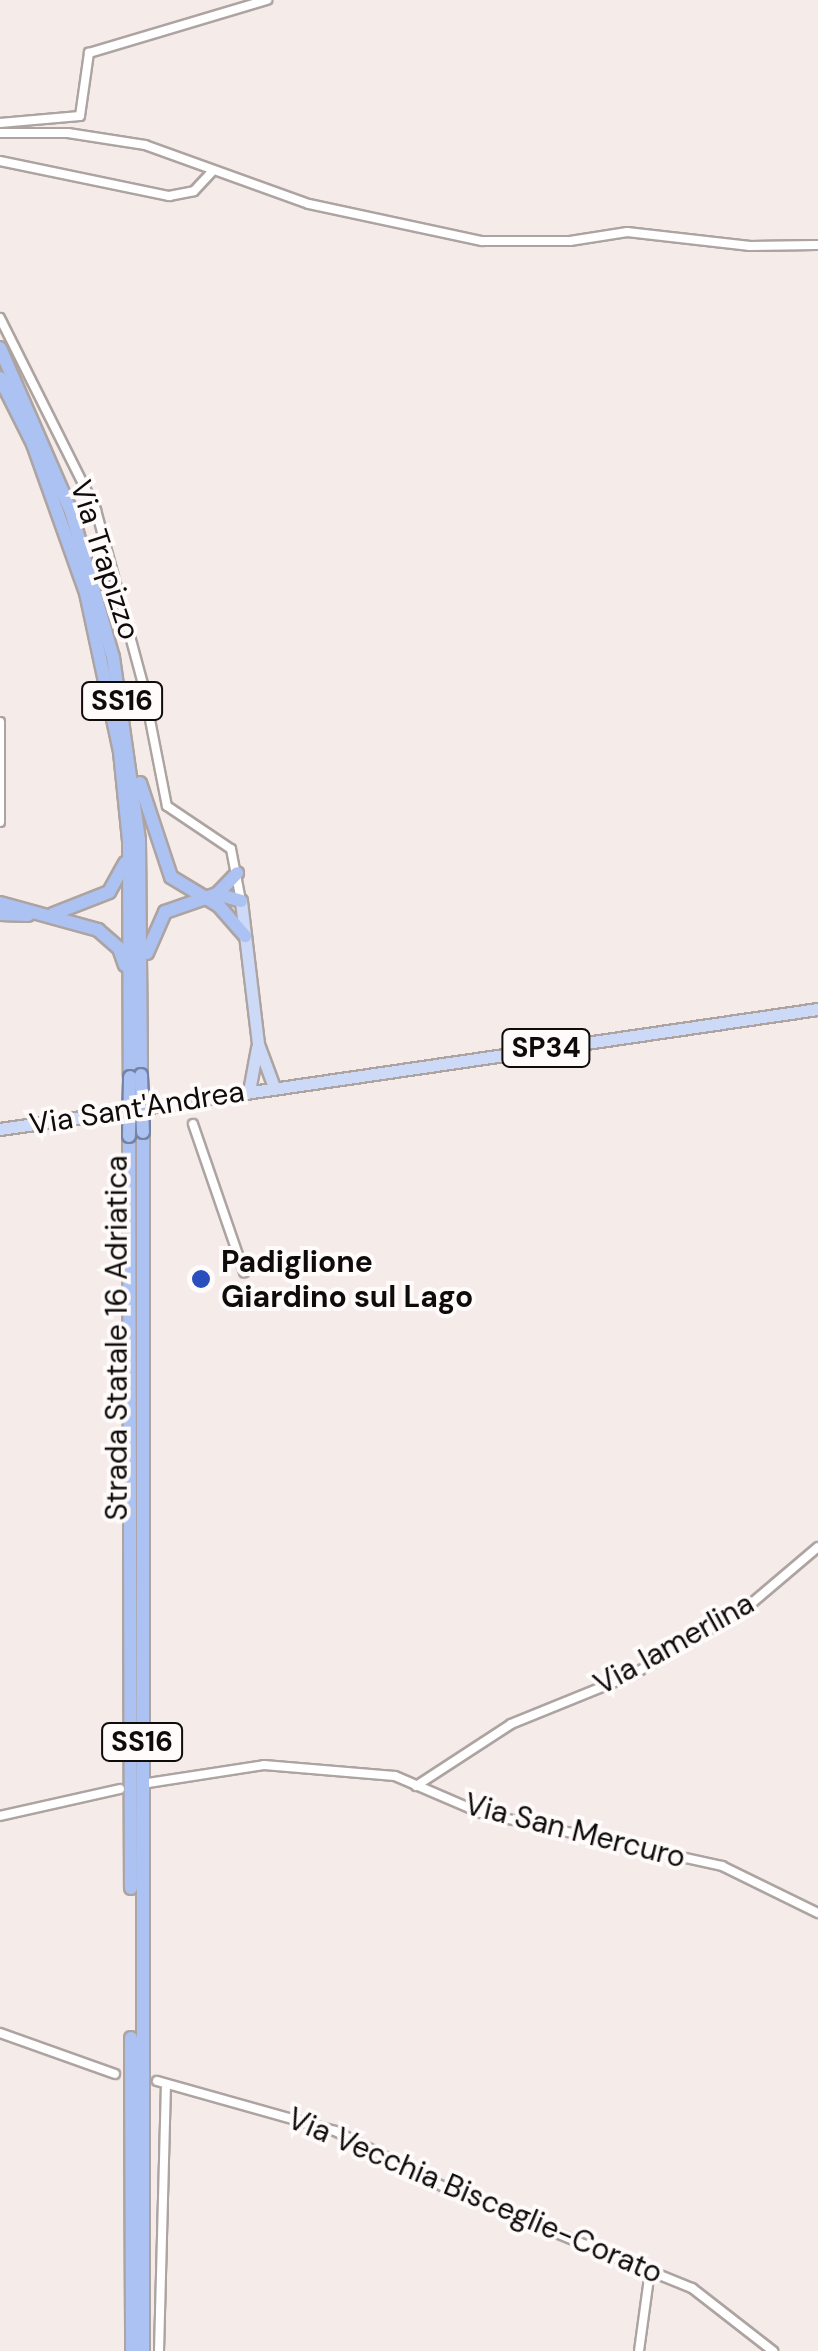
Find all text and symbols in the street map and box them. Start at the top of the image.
street label: Via Trapizzo [62,476,148,644]
road number: SS16 [80,678,164,724]
road number: SP34 [501,1025,591,1071]
street label: Via Sant'Andrea [27,1073,247,1143]
street label: Strada Statale 16 Adriatica [99,1155,135,1521]
place label: Padiglione Giardino sul Lago [221,1244,473,1314]
marker: Padiglione Giardino sul Lago [190,1268,212,1290]
street label: Via lamerlina [588,1585,760,1703]
road number: SS16 [100,1719,184,1765]
street label: Via San Mercuro [461,1786,689,1876]
street label: Via Vecchia Bisceglie-Corato [282,2101,668,2291]

